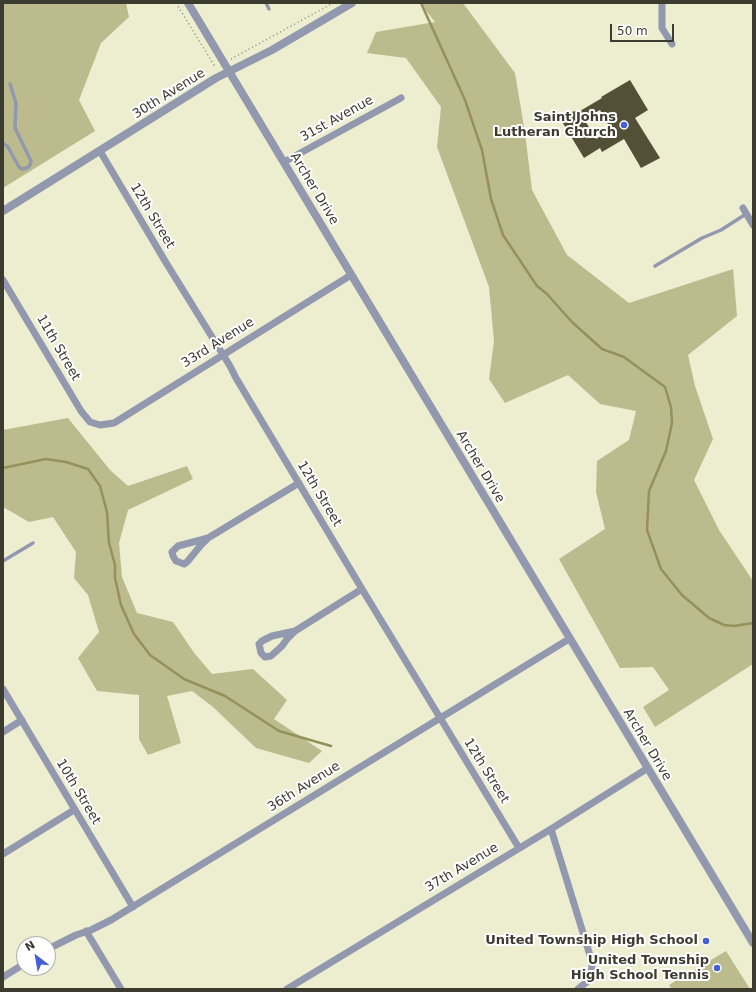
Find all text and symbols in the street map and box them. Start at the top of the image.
scale bar [612,16,676,42]
text: 50 m [617,24,648,38]
street label: 30th Avenue [130,66,208,122]
street label: 31st Avenue [298,93,376,145]
place label: Saint Johns Lutheran Church [494,110,616,141]
marker: Saint Johns Lutheran Church [619,120,629,130]
street label: Archer Drive [286,150,342,228]
street label: 12th Street [126,180,178,252]
street label: 11th Street [33,312,83,384]
street label: 33rd Avenue [179,315,257,371]
street label: Archer Drive [452,428,508,506]
street label: 12th Street [293,458,345,530]
street label: Archer Drive [619,706,675,784]
street label: 12th Street [460,736,512,806]
street label: 10th Street [52,756,104,828]
street label: 36th Avenue [265,759,343,815]
street label: 37th Avenue [423,840,501,896]
place label: United Township High School [485,933,698,949]
north arrow [16,936,56,976]
marker: United Township High School [701,936,711,946]
text: N [23,938,37,954]
place label: United Township High School Tennis [571,953,709,984]
marker: United Township High School Tennis [712,963,722,973]

